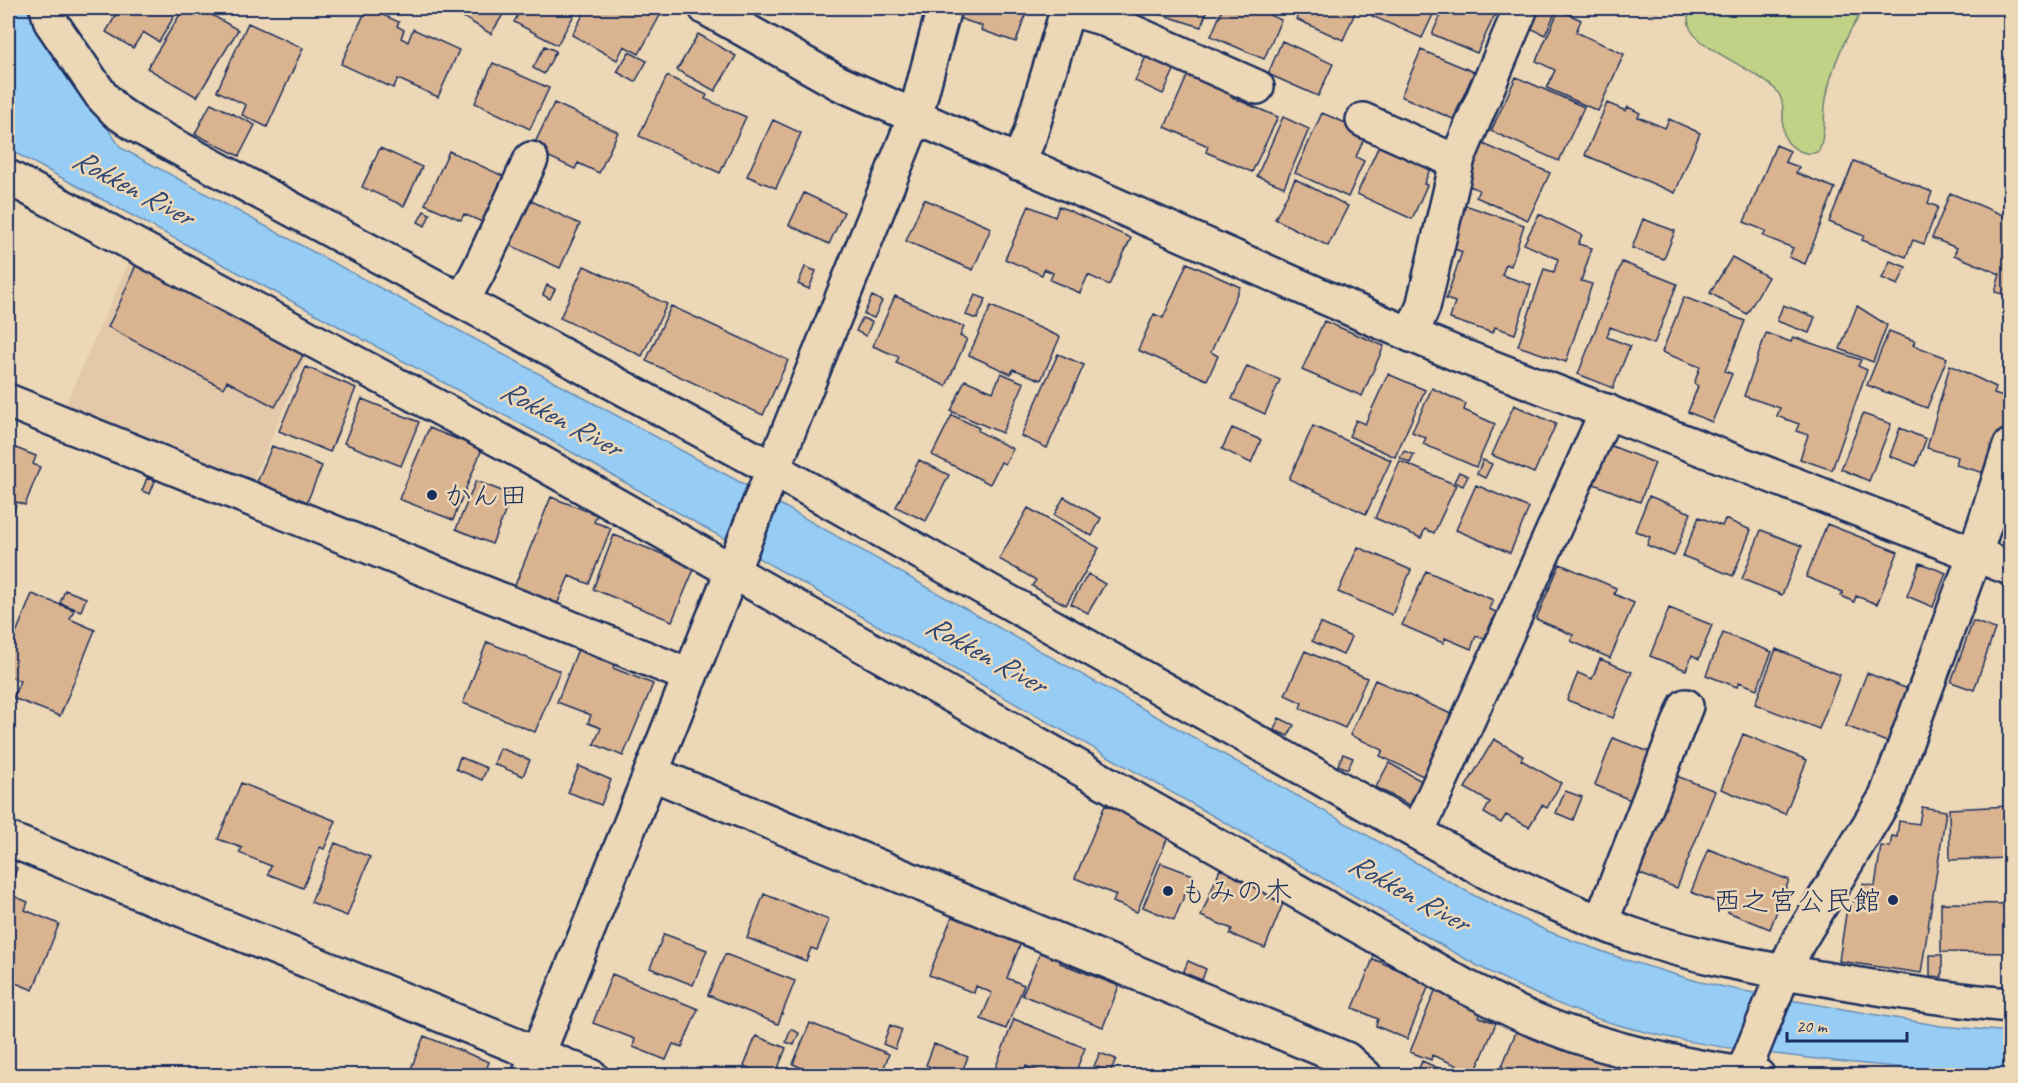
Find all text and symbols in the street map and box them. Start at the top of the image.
water label: Rokken River [66,139,203,236]
water label: Rokken River [494,370,631,467]
place label: かん田 [444,478,527,513]
marker: かん田 [425,488,439,502]
water label: Rokken River [919,606,1056,704]
water label: Rokken River [1342,844,1479,942]
place label: もみの木 [1180,874,1292,909]
place label: 西之宮公民館 [1713,883,1881,918]
marker: もみの木 [1161,884,1175,898]
marker: 西之宮公民館 [1886,893,1900,907]
scale bar [1787,1005,1907,1043]
text: 20 m [1796,1015,1829,1037]

